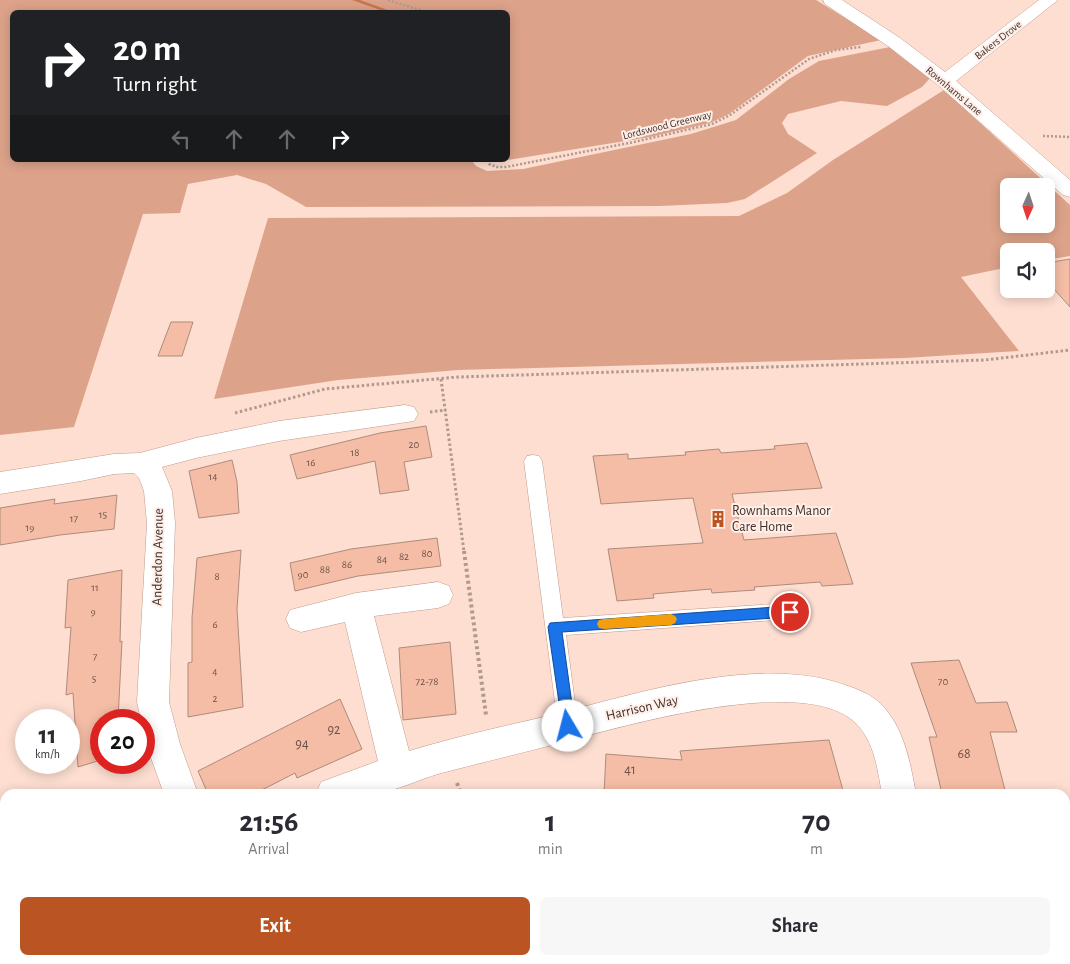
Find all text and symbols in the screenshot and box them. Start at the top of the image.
street label: Bakers Drove [973,18,1023,62]
icon: right [30,30,95,95]
text: 20 m [113,32,181,67]
street label: Rownhams Lane [924,64,984,118]
text: Turn right [113,73,197,95]
street label: Lordswood Greenway [622,109,713,141]
icon: left [167,125,195,153]
icon: ahead [220,125,248,153]
icon: ahead [273,125,301,153]
icon: right [326,125,354,153]
north arrow [1000,178,1055,232]
map controls [1000,178,1055,298]
button: sound [1000,243,1055,298]
house number: 20 [409,439,420,450]
house number: 18 [351,447,360,458]
house number: 16 [307,457,315,468]
house number: 14 [208,471,218,482]
place label: Rownhams Manor Care Home [732,504,831,534]
street label: Anderdon Avenue [150,508,166,606]
house number: 15 [99,509,108,520]
building icon: Rownhams Manor Care Home [708,509,728,529]
house number: 17 [70,513,79,524]
house number: 19 [26,522,34,533]
house number: 80 [421,548,433,559]
house number: 82 [399,551,409,562]
house number: 84 [377,554,387,565]
house number: 86 [342,559,352,570]
house number: 88 [320,564,330,575]
house number: 90 [298,569,309,580]
house number: 8 [214,571,220,582]
house number: 11 [91,582,99,593]
pin [769,591,811,633]
icon: arrive [776,598,804,626]
house number: 9 [90,606,96,617]
house number: 6 [212,619,218,630]
house number: 7 [93,651,98,662]
house number: 4 [212,666,218,677]
house number: 5 [92,673,97,684]
house number: 72-78 [416,676,438,687]
house number: 70 [938,676,948,687]
house number: 2 [212,693,218,704]
street label: Harrison Way [605,693,679,723]
position arrow [541,699,593,751]
speed limit sign: 20 [90,709,155,774]
text: 11 [38,723,57,748]
house number: 92 [328,723,340,737]
house number: 94 [295,737,309,751]
house number: 68 [957,747,971,761]
text: km/h [35,748,60,760]
house number: 41 [624,763,636,777]
text: 21:56 [239,807,299,837]
text: 1 [545,807,556,837]
text: 70 [802,807,831,837]
text: Arrival [248,841,289,857]
text: min [538,841,563,857]
text: m [810,841,823,857]
button: Exit [20,897,530,955]
button: Share [540,897,1050,955]

